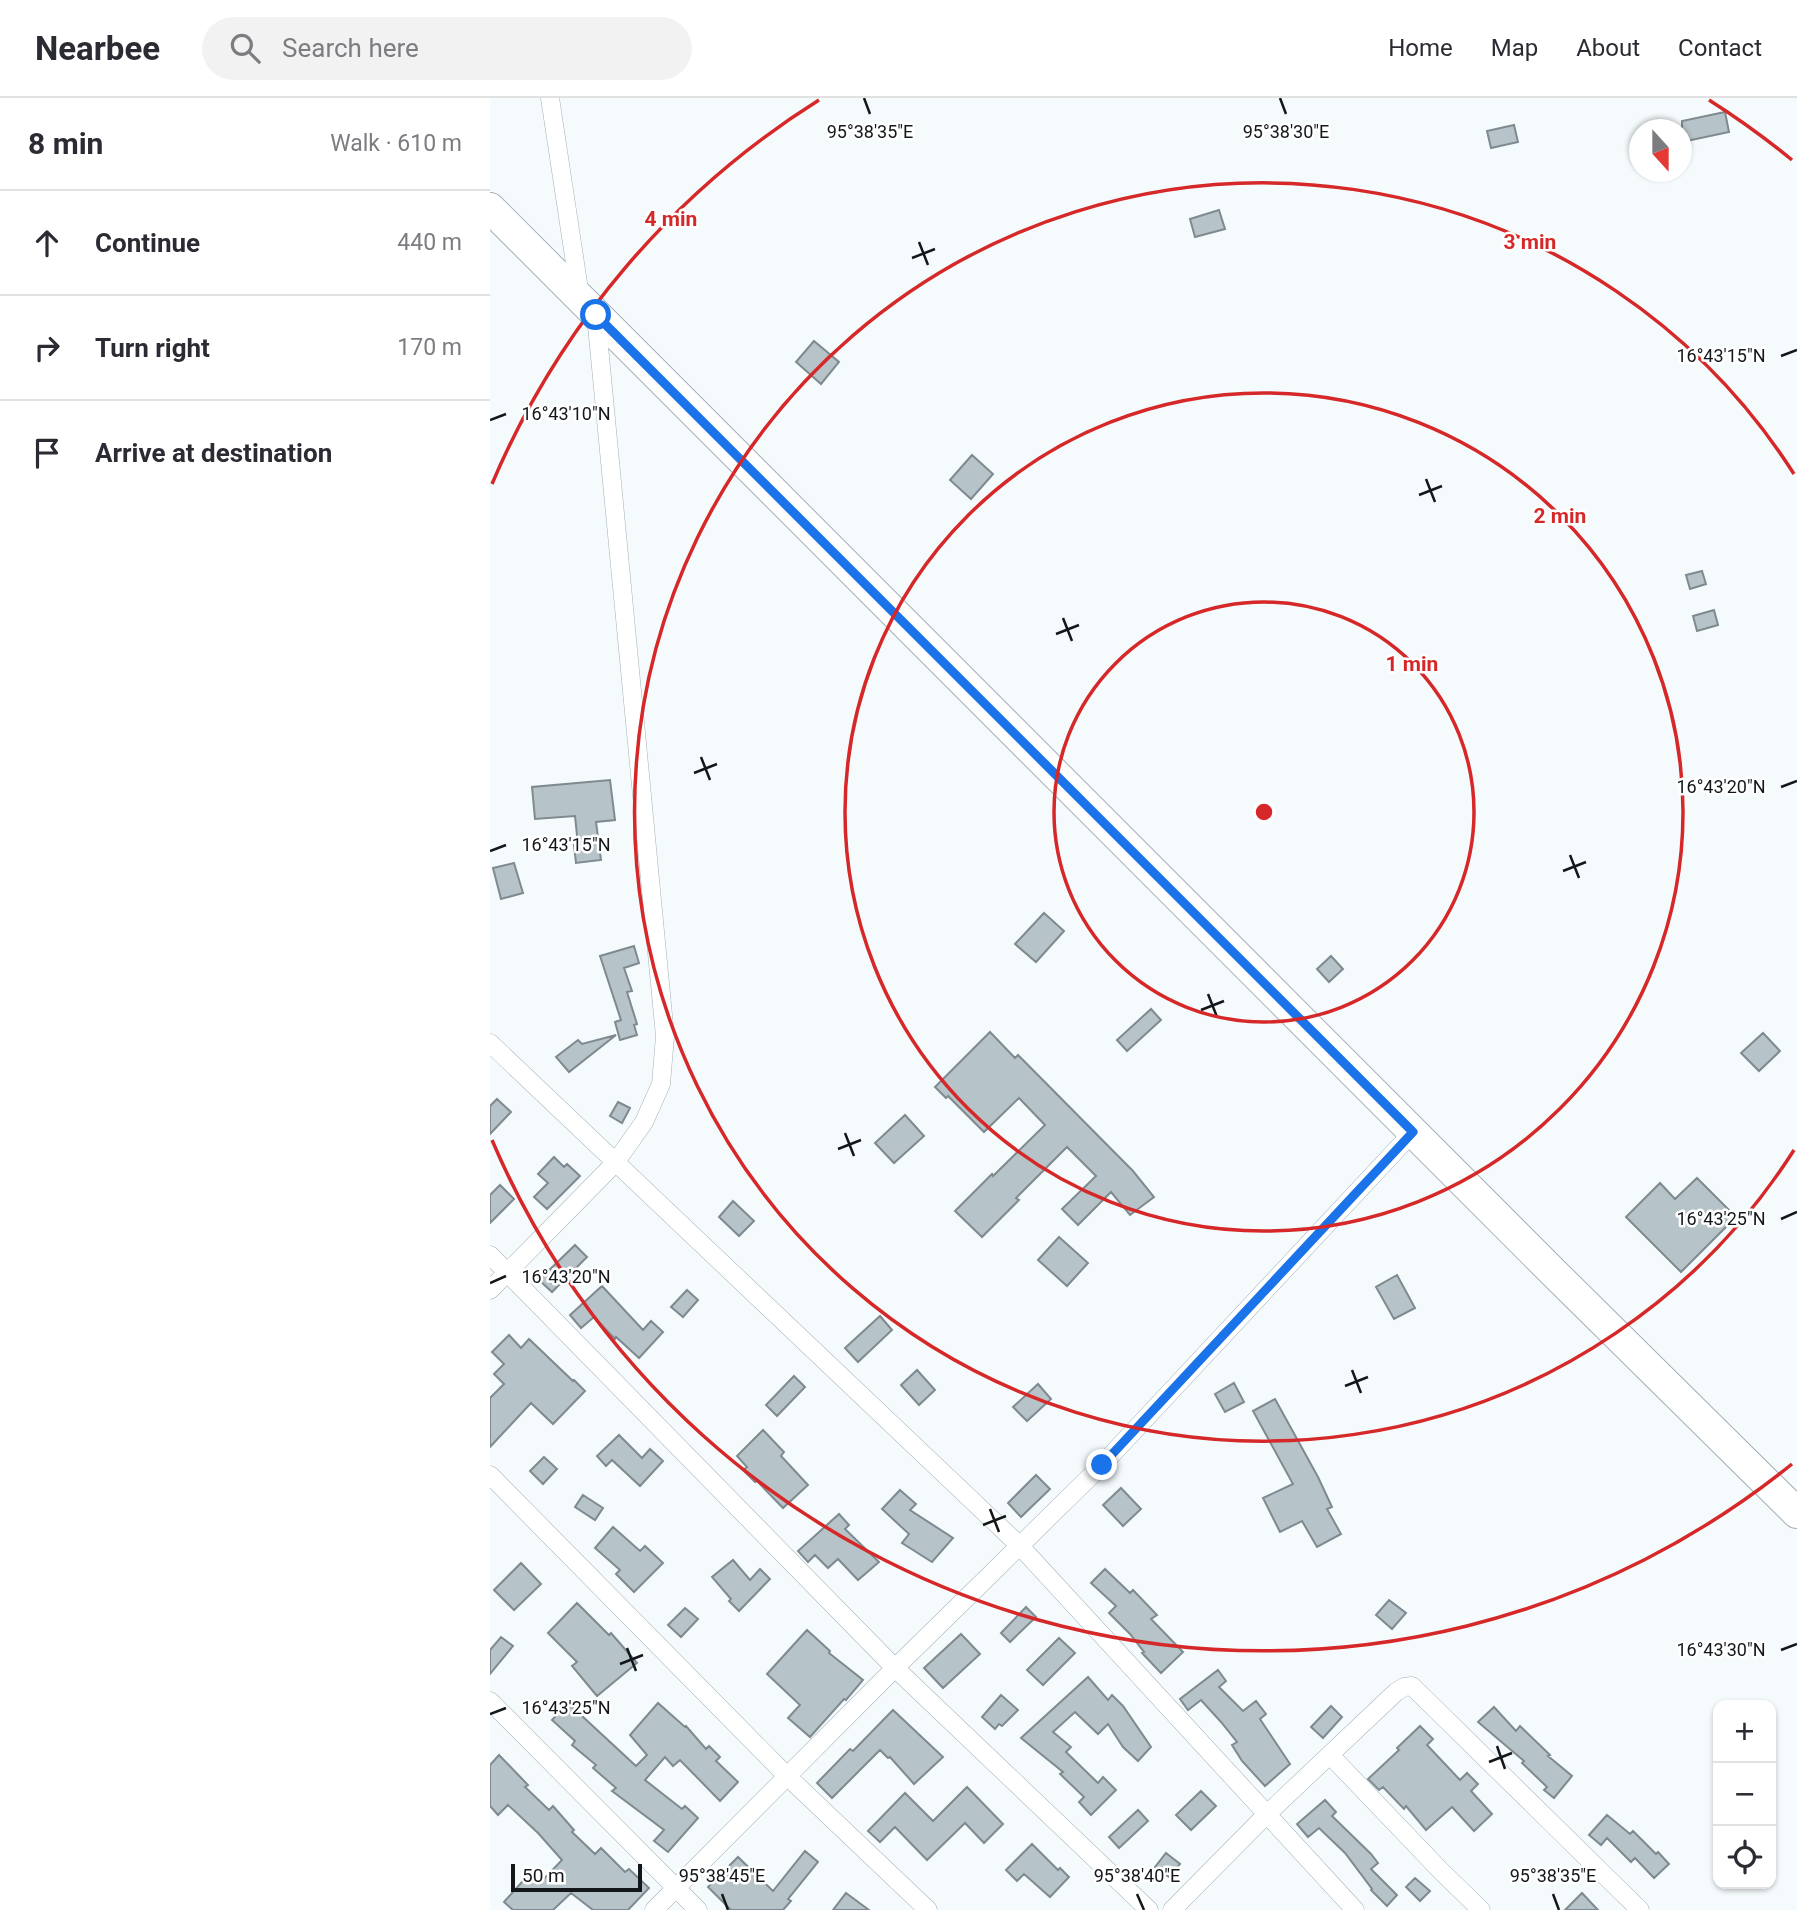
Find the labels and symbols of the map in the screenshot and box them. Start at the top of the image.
north arrow [1629,119,1692,182]
text: 95°38'35"E [827,121,913,142]
text: 95°38'30"E [1243,121,1329,142]
text: 4 min [645,207,697,231]
text: 3 min [1504,230,1556,254]
route start [580,299,611,330]
text: 16°43'15"N [1676,345,1766,366]
text: 16°43'10"N [521,403,611,424]
text: 2 min [1534,504,1586,528]
text: 1 min [1386,652,1438,676]
text: 16°43'20"N [1676,776,1766,797]
centre of rings [1252,800,1276,824]
text: 16°43'15"N [521,834,611,855]
text: 16°43'25"N [1676,1208,1766,1229]
text: 16°43'20"N [521,1266,611,1287]
route end [1086,1449,1117,1480]
text: 16°43'30"N [1676,1639,1766,1660]
text: 16°43'25"N [521,1697,611,1718]
scale bar [511,1861,642,1893]
text: 95°38'45"E [679,1865,765,1886]
text: 95°38'40"E [1094,1865,1180,1886]
text: 95°38'35"E [1510,1865,1596,1886]

